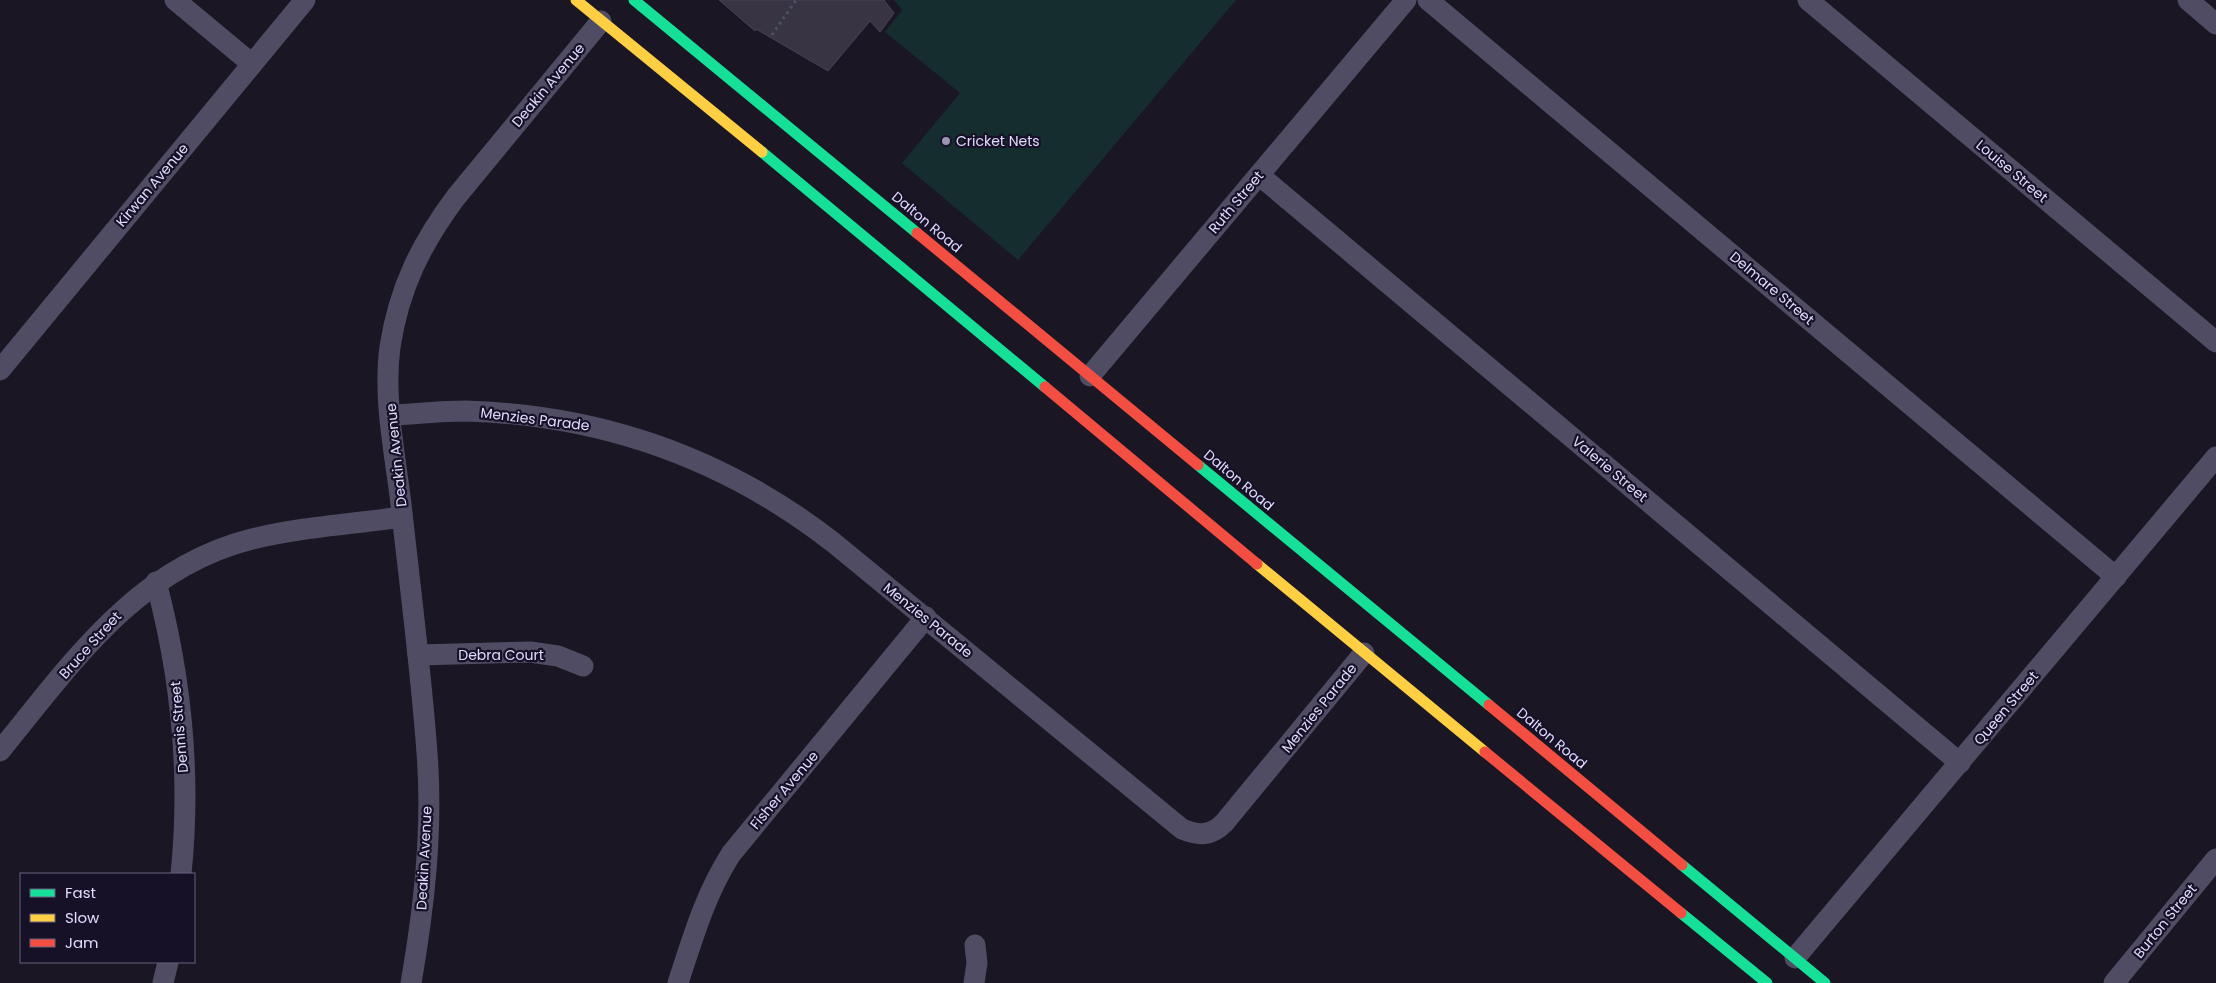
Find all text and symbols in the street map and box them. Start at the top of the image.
street label: Deakin Avenue [507,39,589,131]
place label: Cricket Nets [956,131,1040,151]
marker: Cricket Nets [940,135,952,147]
street label: Louise Street [1972,135,2052,207]
street label: Kirwan Avenue [111,139,193,231]
street label: Ruth Street [1204,166,1268,238]
street label: Dalton Road [888,187,966,257]
street label: Delmare Street [1726,247,1818,329]
street label: Deakin Avenue [381,402,411,508]
street label: Menzies Parade [479,402,591,436]
street label: Valerie Street [1568,431,1652,507]
street label: Dalton Road [1200,445,1278,515]
street label: Menzies Parade [879,578,977,662]
street label: Bruce Street [54,607,126,683]
street label: Debra Court [458,645,544,665]
street label: Menzies Parade [1277,659,1361,757]
street label: Queen Street [1969,667,2043,749]
street label: Dennis Street [165,680,193,774]
street label: Dalton Road [1513,703,1591,773]
street label: Fisher Avenue [745,746,823,834]
street label: Deakin Avenue [411,805,437,910]
legend [20,873,195,963]
street label: Burton Street [2129,880,2201,962]
text: Fast [65,882,96,903]
text: Slow [65,907,100,928]
text: Jam [65,932,99,953]

